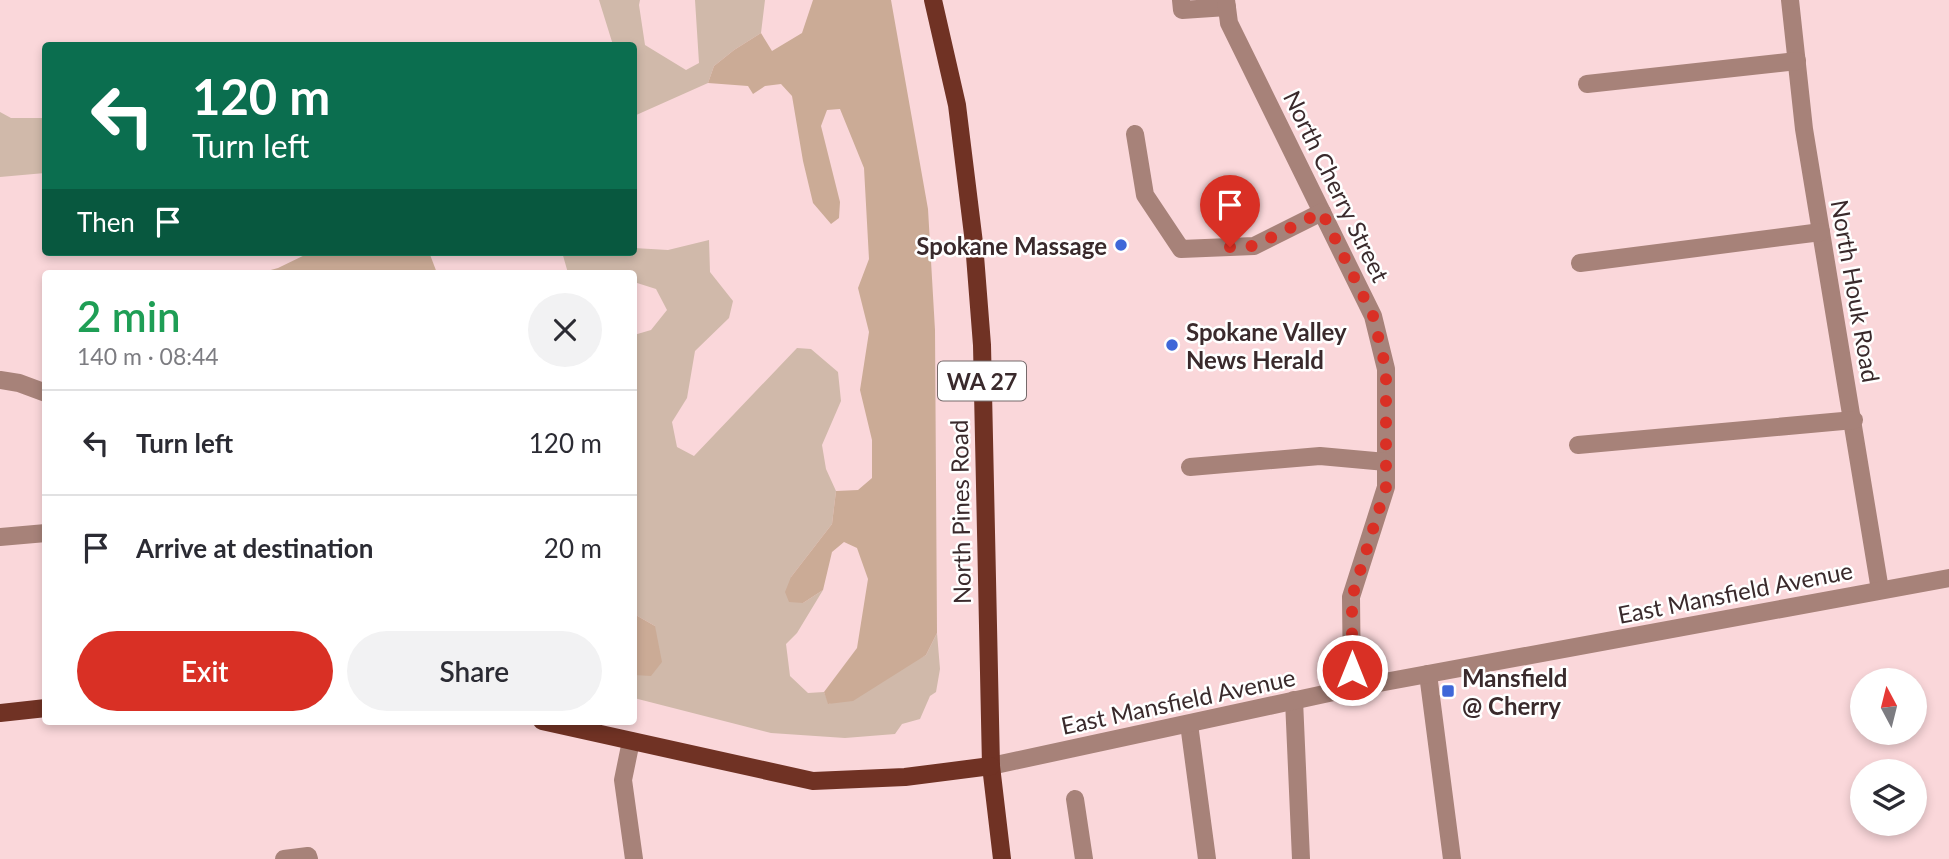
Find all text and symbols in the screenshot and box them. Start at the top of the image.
text: 120 m [192,67,330,125]
icon: left [77,70,168,161]
street label: North Cherry Street [1278,86,1396,287]
text: Turn left [192,126,309,165]
pin [1200,175,1260,247]
icon: arrive [1211,186,1249,224]
street label: North Houk Road [1826,197,1886,385]
icon: arrive [149,203,187,241]
text: Then [77,206,135,238]
place label: Spokane Massage [916,231,1107,260]
marker: Spokane Massage [1113,237,1129,253]
text: 2 min [77,291,181,341]
button: close [528,293,602,367]
place label: Spokane Valley News Herald [1186,317,1347,374]
marker: Spokane Valley News Herald [1164,337,1180,353]
text: 140 m · 08:44 [77,342,219,370]
road number: WA 27 [938,362,1026,400]
street label: North Pines Road [944,420,976,604]
icon: left [77,424,115,462]
text: Turn left [136,427,233,459]
text: 120 m [529,427,602,459]
icon: arrive [77,529,115,567]
text: Arrive at destination [136,532,373,564]
text: 20 m [544,532,602,564]
street label: East Mansfield Avenue [1615,555,1855,629]
button: Exit [77,631,333,711]
button: Share [347,631,602,711]
position arrow [1315,633,1389,707]
street label: East Mansfield Avenue [1058,662,1298,740]
place label: Mansfield @ Cherry [1462,663,1567,720]
north arrow [1850,668,1927,746]
map controls [1850,668,1927,836]
marker: Mansfield @ Cherry [1440,683,1456,699]
button: layers [1850,759,1927,836]

